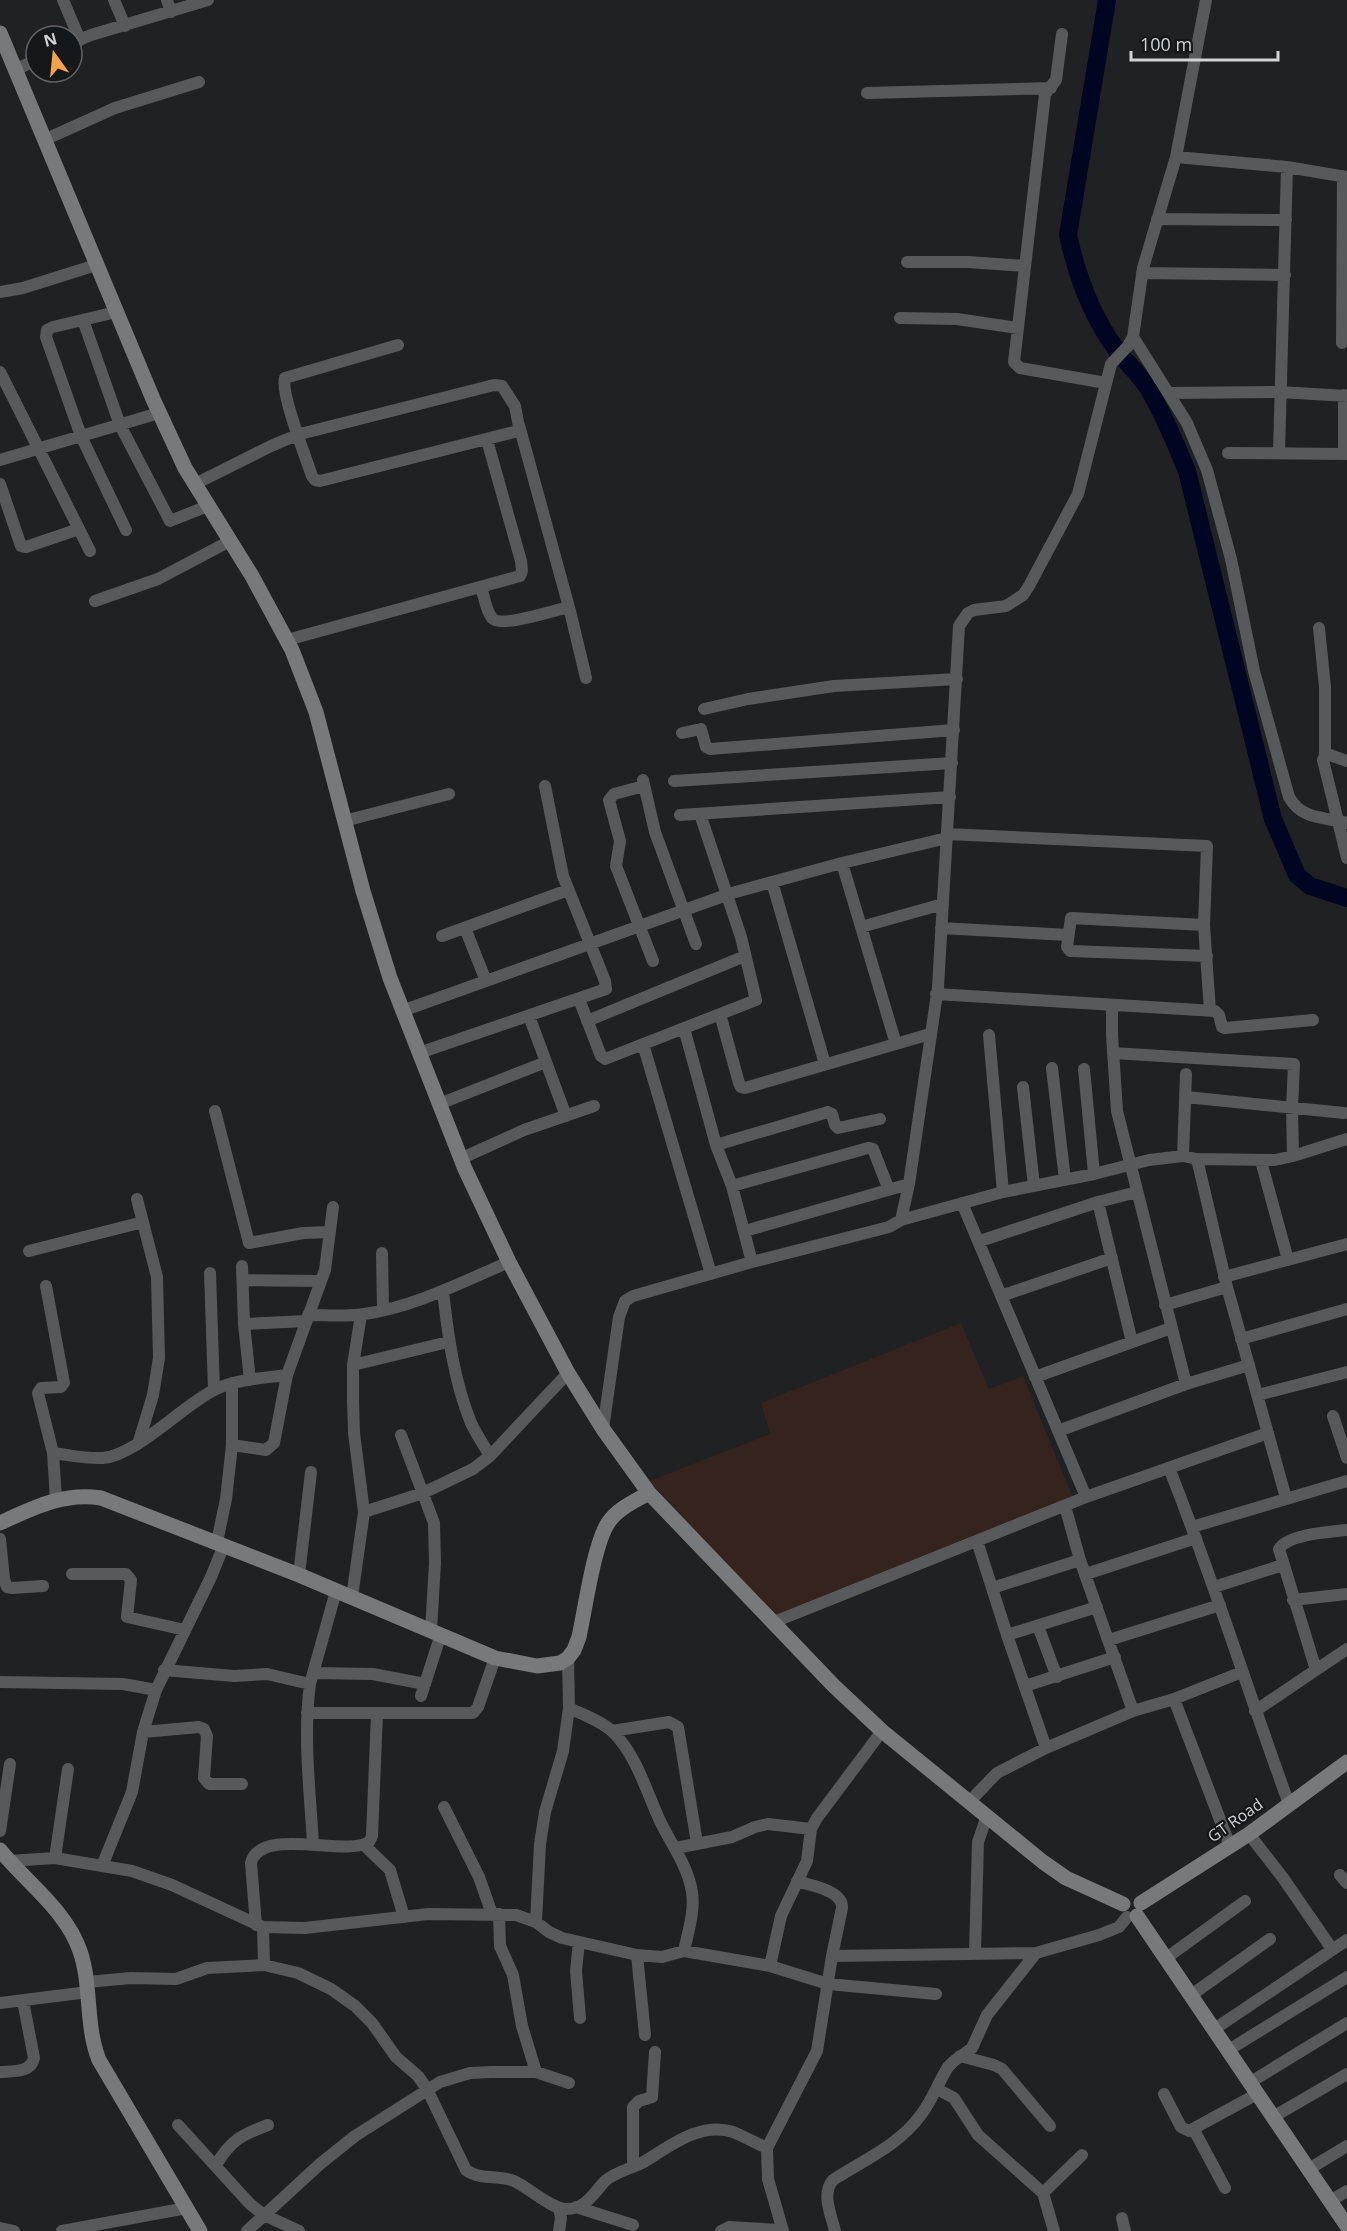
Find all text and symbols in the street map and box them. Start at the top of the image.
north arrow [24,24,84,84]
scale bar [1131,24,1278,62]
text: N [41,27,59,52]
text: 100 m [1140,32,1192,56]
street label: GT Road [1203,1793,1267,1847]

